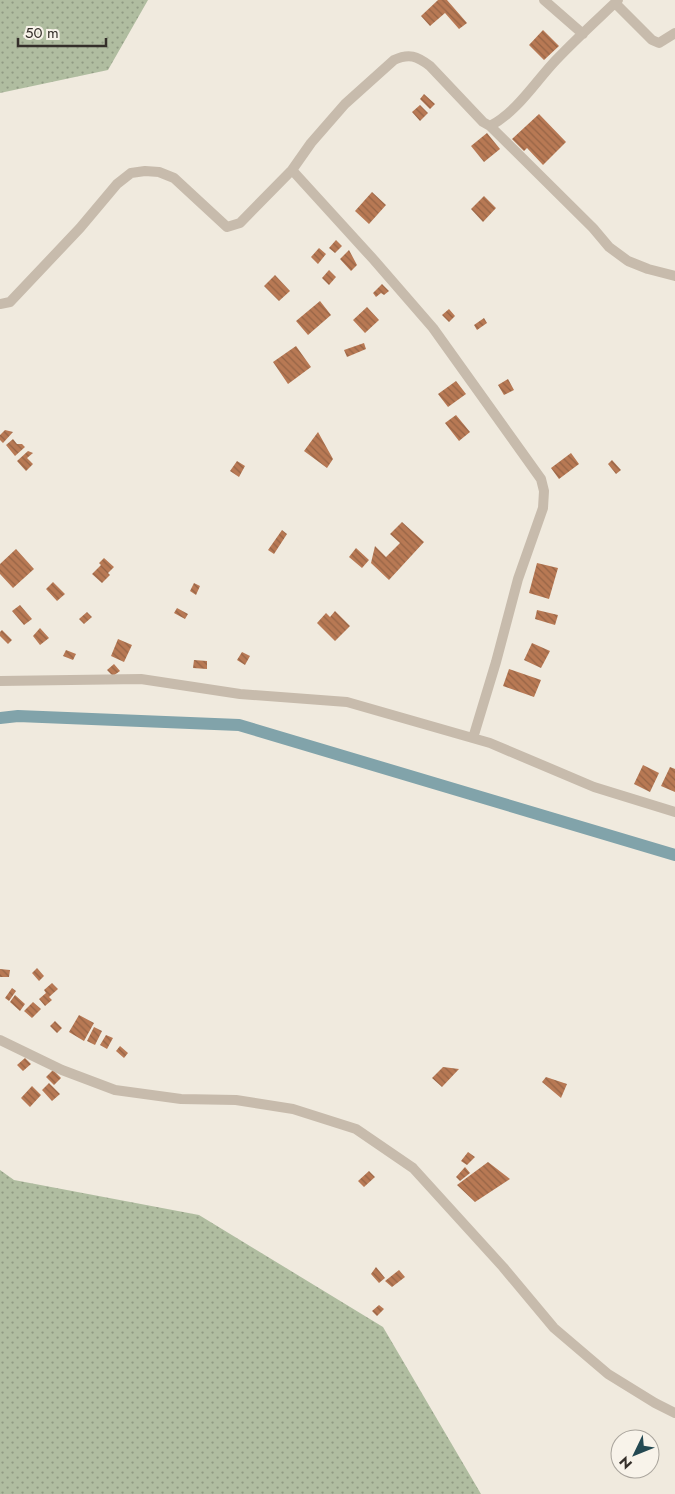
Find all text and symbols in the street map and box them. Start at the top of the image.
scale bar [18,15,105,47]
text: 50 m [25,22,59,44]
north arrow [610,1429,660,1479]
text: N [614,1452,637,1474]

